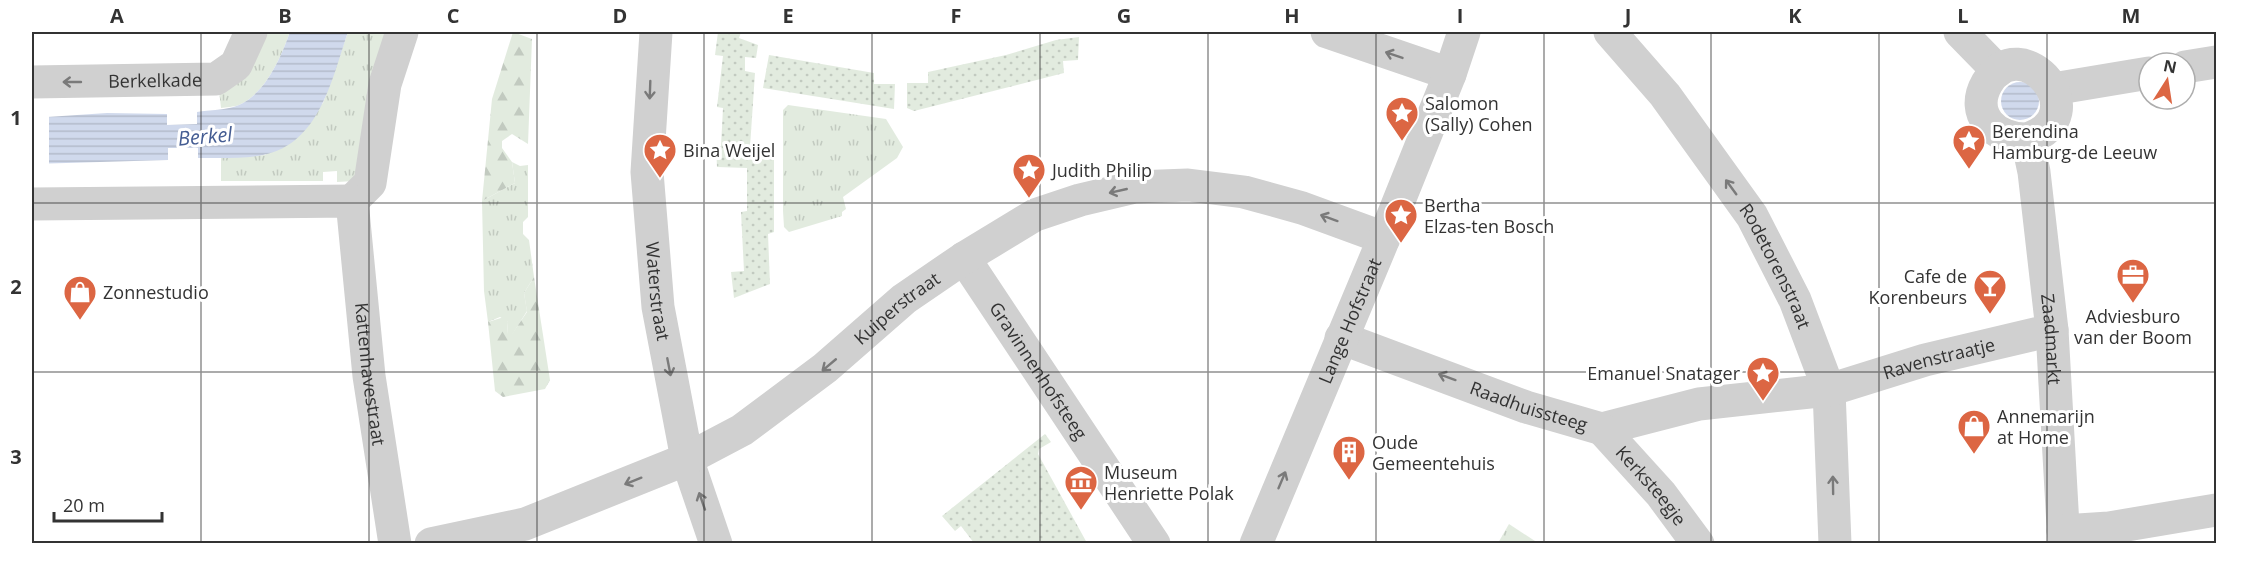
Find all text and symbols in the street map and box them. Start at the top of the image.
text: A [110,2,124,29]
text: B [278,2,292,29]
text: C [447,2,460,29]
text: D [613,2,627,29]
text: E [782,2,794,29]
text: F [951,2,961,29]
text: G [1117,2,1131,29]
text: H [1284,2,1300,29]
text: I [1457,2,1463,29]
text: J [1623,2,1631,29]
text: K [1788,2,1802,29]
text: L [1957,2,1969,29]
text: M [2122,2,2140,29]
one-way arrow [1385,49,1404,60]
north arrow [2137,51,2197,111]
text: N [2161,54,2179,78]
street label: Berkelkade [108,67,202,93]
one-way arrow [63,76,83,88]
one-way arrow [645,79,656,99]
place label: Salomon (Sally) Cohen [1425,91,1533,136]
place icon: Salomon (Sally) Cohen [1384,95,1420,142]
text: 1 [10,104,22,131]
place label: Berendina Hamburg-de Leeuw [1992,119,2157,164]
water label: Berkel [177,120,234,152]
place icon: Berendina Hamburg-de Leeuw [1951,123,1987,170]
place icon: Bina Weijel [642,132,678,179]
place label: Bina Weijel [683,138,775,162]
place icon: Judith Philip [1011,152,1047,199]
place label: Judith Philip [1050,158,1152,182]
one-way arrow [1725,180,1737,196]
one-way arrow [1109,186,1128,197]
place label: Bertha Elzas-ten Bosch [1424,193,1554,238]
place icon: Bertha Elzas-ten Bosch [1383,197,1419,244]
street label: Rodetorenstraat [1734,198,1817,332]
one-way arrow [1320,211,1339,222]
street label: Waterstraat [641,241,676,343]
street label: Lange Hofstraat [1312,254,1386,387]
office icon: Adviesburo van der Boom [2115,257,2151,304]
place label: Cafe de Korenbeurs [1869,264,1967,309]
street label: Kuiperstraat [848,266,944,350]
bar icon: Cafe de Korenbeurs [1972,268,2008,315]
text: 2 [10,273,22,300]
shop icon: Zonnestudio [62,274,98,321]
place label: Zonnestudio [103,280,209,304]
street label: Zaadmarkt [2036,292,2067,385]
street label: Gravinnenhofsteeg [984,297,1093,444]
street label: Kattenhavestraat [350,301,392,447]
place label: Adviesburo van der Boom [2074,304,2192,349]
street label: Ravenstraatje [1880,332,1997,384]
place icon: Emanuel Snatager [1745,355,1781,402]
one-way arrow [664,357,675,376]
one-way arrow [821,358,837,371]
place label: Emanuel Snatager [1587,361,1741,385]
one-way arrow [1438,371,1457,382]
street label: Raadhuissteeg [1467,375,1591,436]
place label: Annemarijn at Home [1997,404,2095,449]
shop icon: Annemarijn at Home [1956,408,1992,455]
place label: Oude Gemeentehuis [1372,430,1495,475]
building icon: Oude Gemeentehuis [1331,434,1367,481]
street label: Kerksteegje [1611,440,1692,530]
text: 3 [10,443,22,470]
place label: Museum Henriette Polak [1104,460,1234,505]
museum icon: Museum Henriette Polak [1063,464,1099,511]
one-way arrow [1277,471,1288,490]
one-way arrow [624,476,643,487]
one-way arrow [1827,476,1839,496]
scale bar [54,485,162,523]
one-way arrow [695,492,706,511]
text: 20 m [63,493,105,517]

